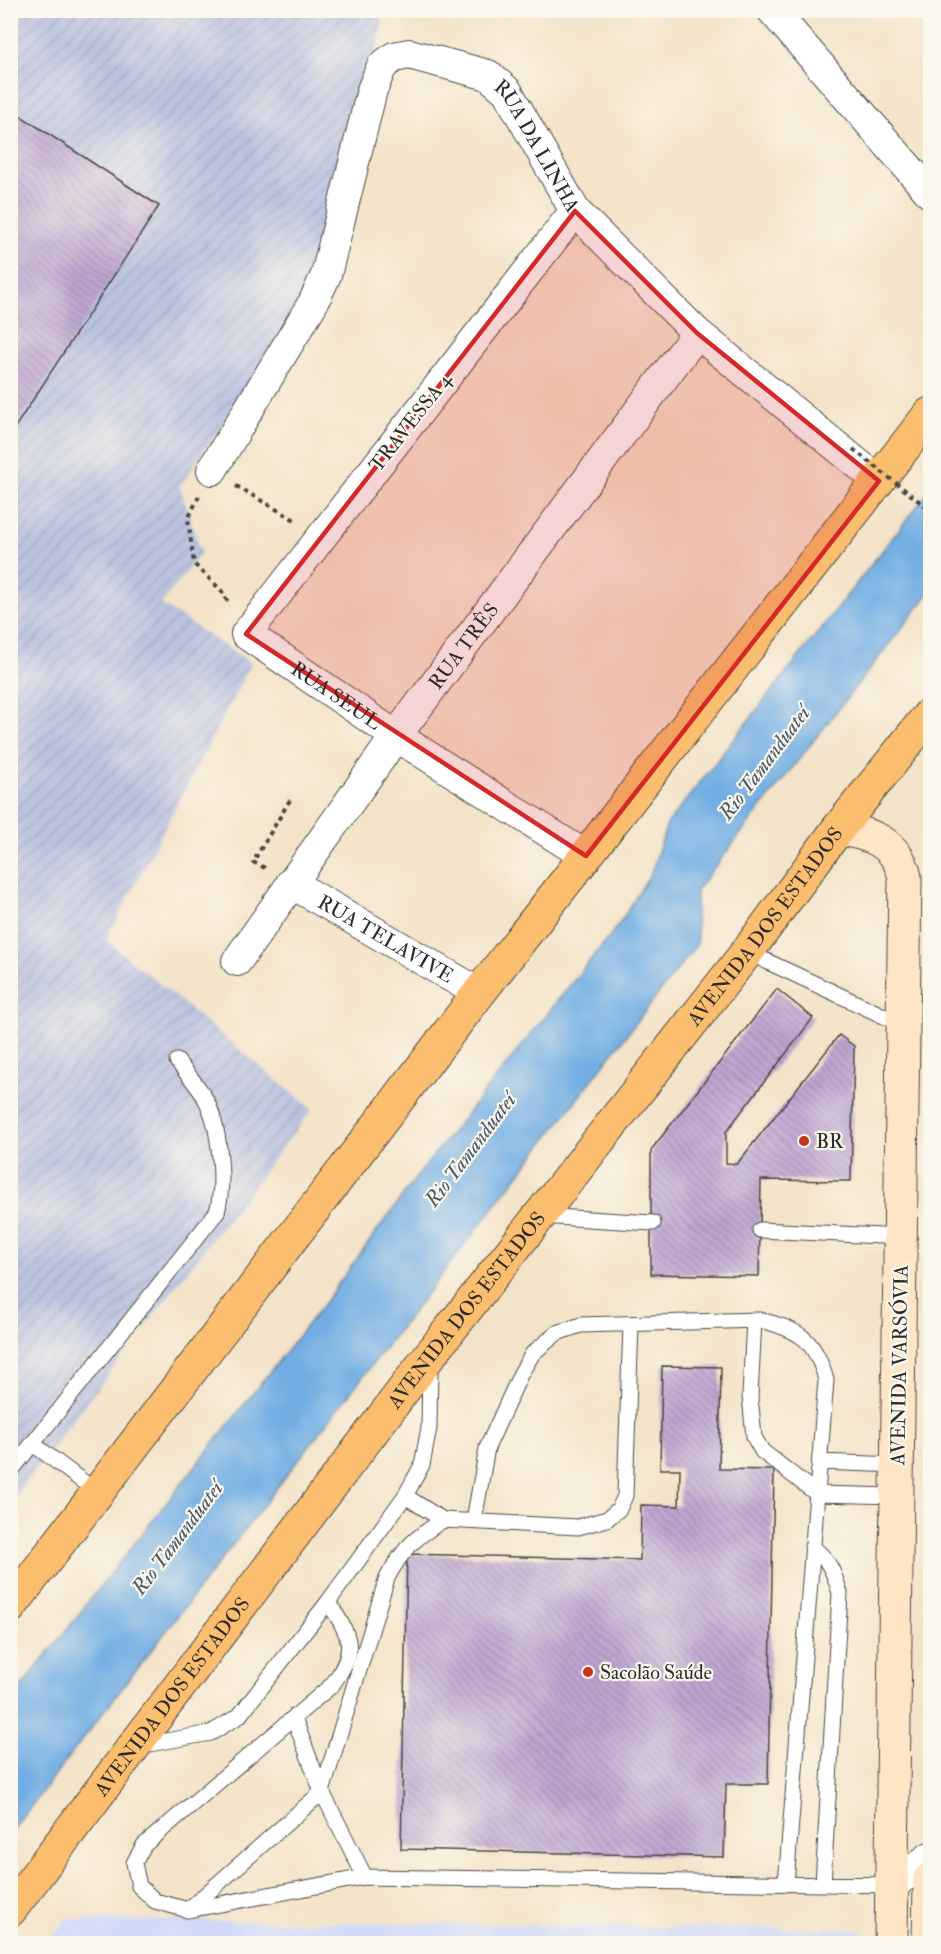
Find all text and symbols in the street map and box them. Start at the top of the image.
street label: RUA DA LINHA [489,74,585,217]
street label: TRAVESSA 4 [364,367,458,477]
street label: RUA TRÊS [423,598,504,694]
street label: RUA SEUL [286,656,386,736]
water label: Rio Tamanduateí [712,698,818,826]
street label: AVENIDA DOS ESTADOS [681,822,848,1032]
street label: RUA TELAVIVE [313,890,458,988]
water label: Rio Tamanduateí [418,1085,524,1213]
place label: BR [816,1129,844,1154]
marker: BR [797,1134,811,1148]
street label: AVENIDA DOS ESTADOS [381,1206,551,1414]
street label: AVENIDA VARSÓVIA [884,1264,914,1467]
water label: Rio Tamanduateí [125,1473,231,1601]
street label: AVENIDA DOS ESTADOS [88,1592,255,1802]
place label: Sacolão Saúde [600,1660,712,1685]
marker: Sacolão Saúde [581,1665,595,1679]

